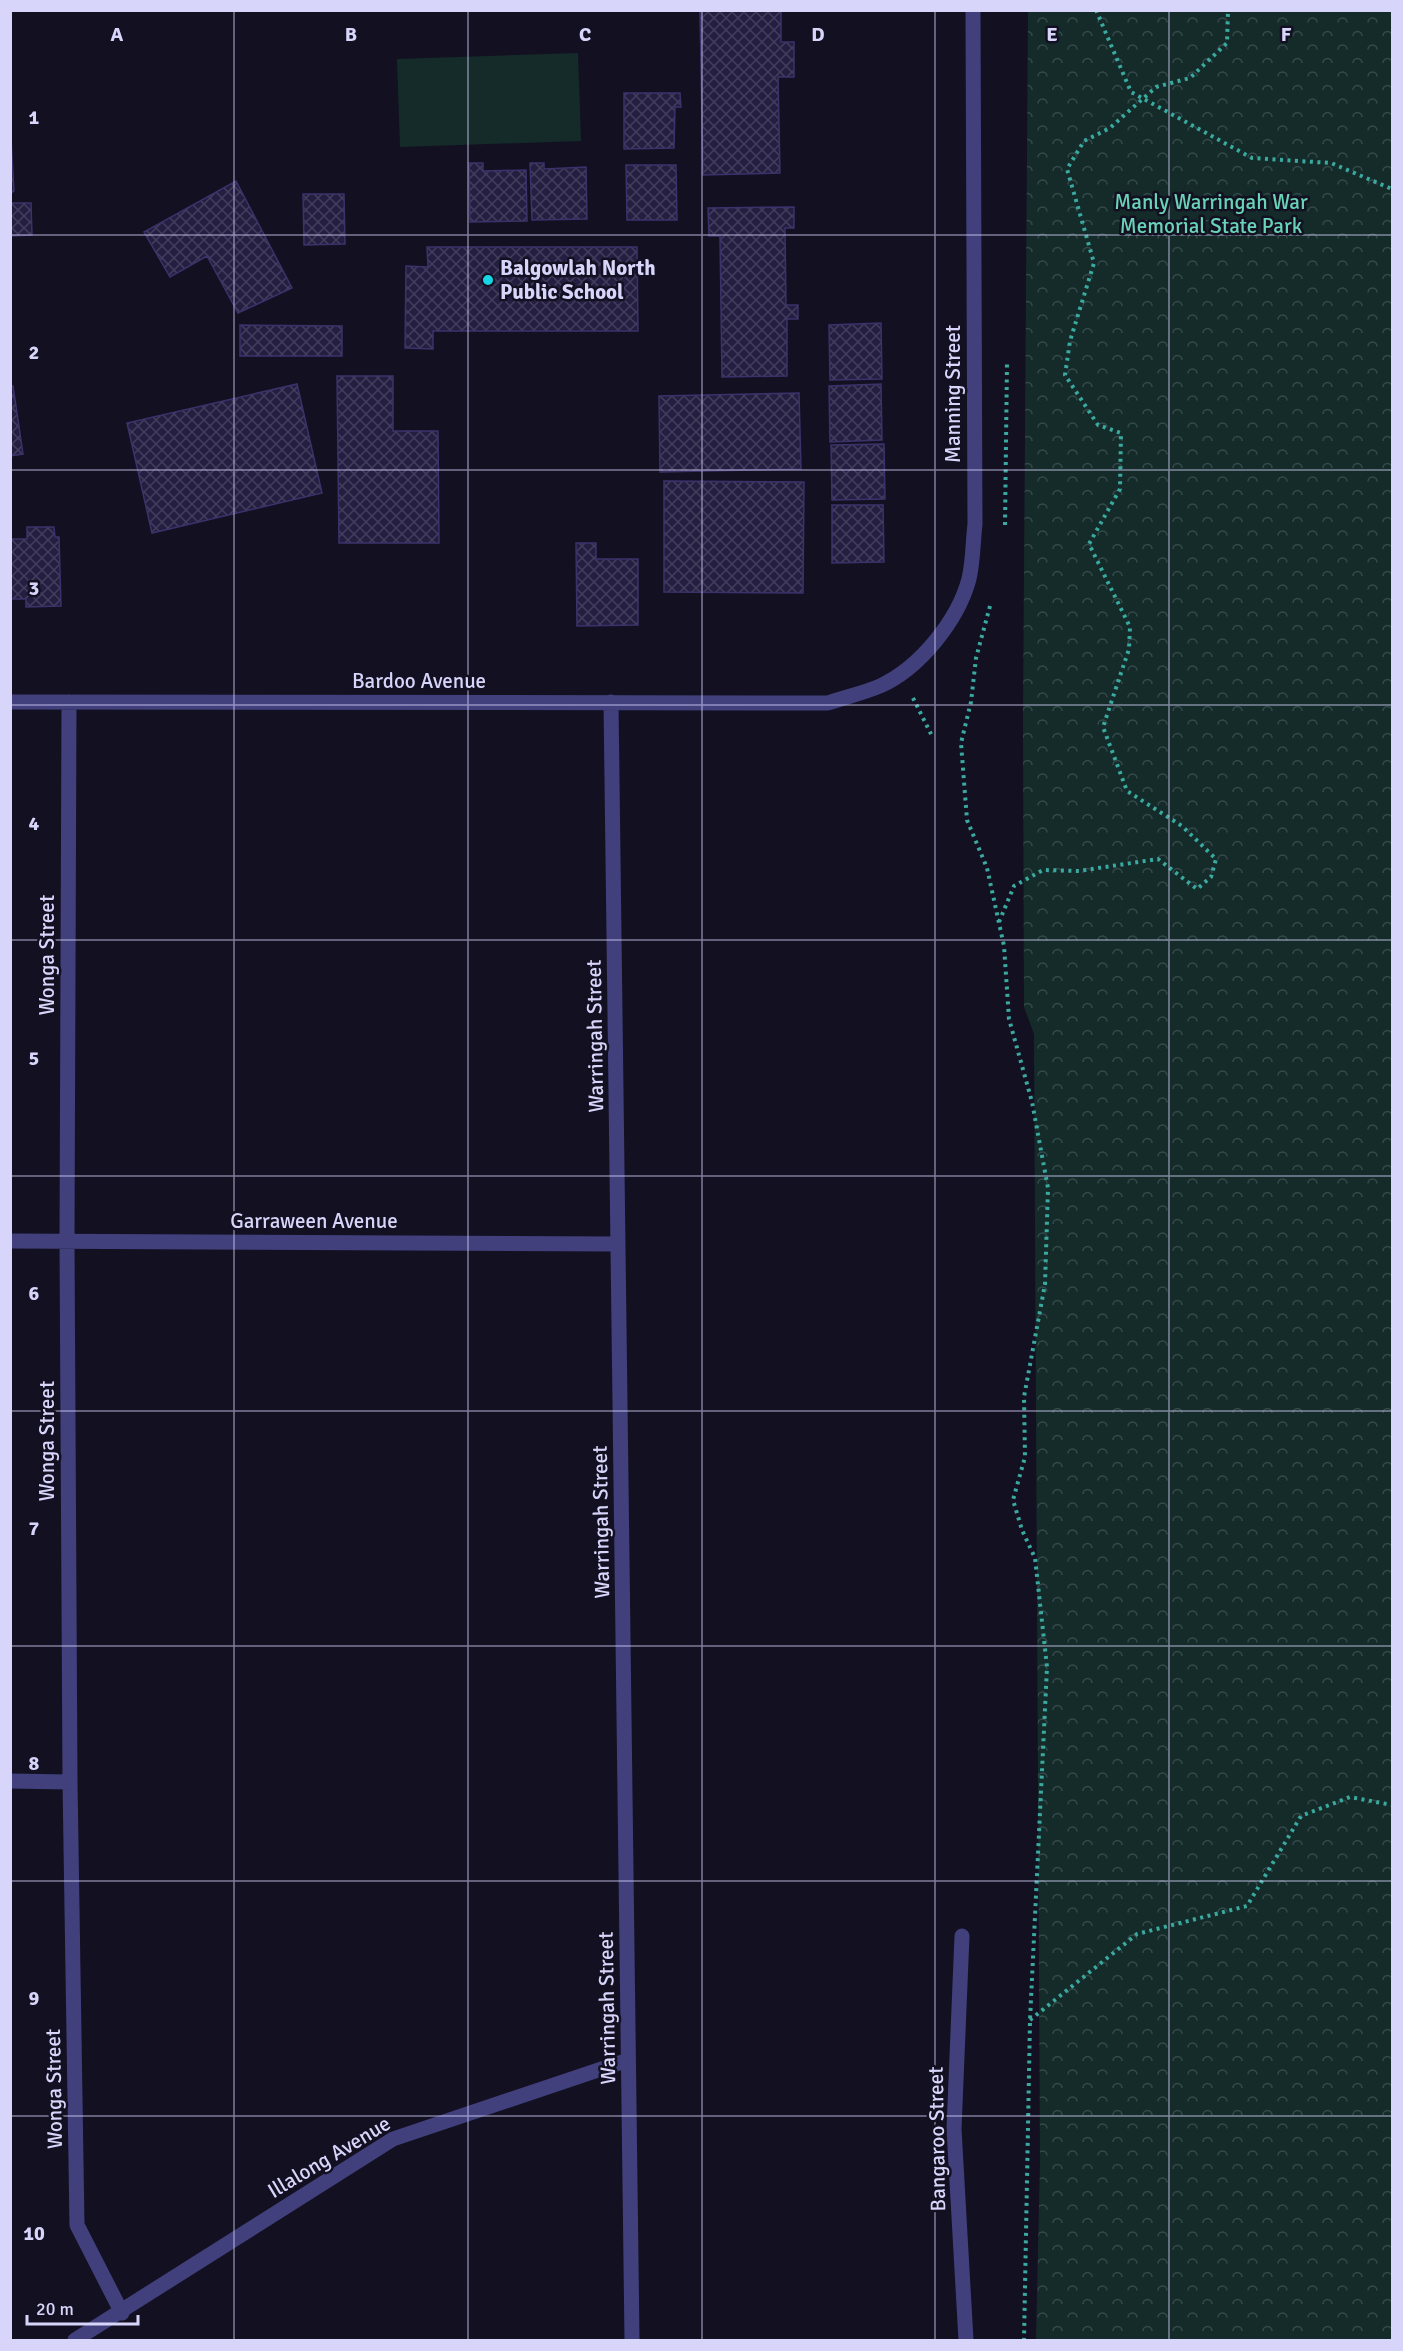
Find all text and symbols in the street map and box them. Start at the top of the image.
text: A [111,22,124,47]
text: B [345,22,357,47]
text: C [579,22,591,47]
text: D [811,22,825,47]
text: E [1046,22,1058,47]
text: F [1281,22,1292,47]
text: 1 [29,105,40,130]
park label: Manly Warringah War Memorial State Park [1114,189,1308,239]
place label: Balgowlah North Public School [500,255,656,305]
marker: Balgowlah North Public School [481,273,495,287]
street label: Manning Street [940,325,966,463]
text: 2 [29,340,39,365]
text: 3 [29,576,39,601]
street label: Bardoo Avenue [352,668,486,694]
text: 4 [29,811,40,836]
street label: Wonga Street [34,895,60,1015]
street label: Warringah Street [581,959,609,1113]
text: 5 [29,1046,39,1071]
street label: Garraween Avenue [230,1208,398,1234]
text: 6 [29,1281,40,1306]
street label: Wonga Street [34,1381,60,1501]
street label: Warringah Street [587,1445,615,1599]
text: 7 [29,1516,40,1541]
text: 8 [29,1751,40,1776]
street label: Warringah Street [593,1931,621,2085]
text: 9 [29,1986,40,2011]
street label: Wonga Street [40,2029,68,2149]
street label: Bangaroo Street [923,2066,951,2212]
street label: Illalong Avenue [263,2110,395,2204]
text: 10 [23,2221,45,2246]
scale bar [27,2288,138,2326]
text: 20 m [36,2298,74,2320]

